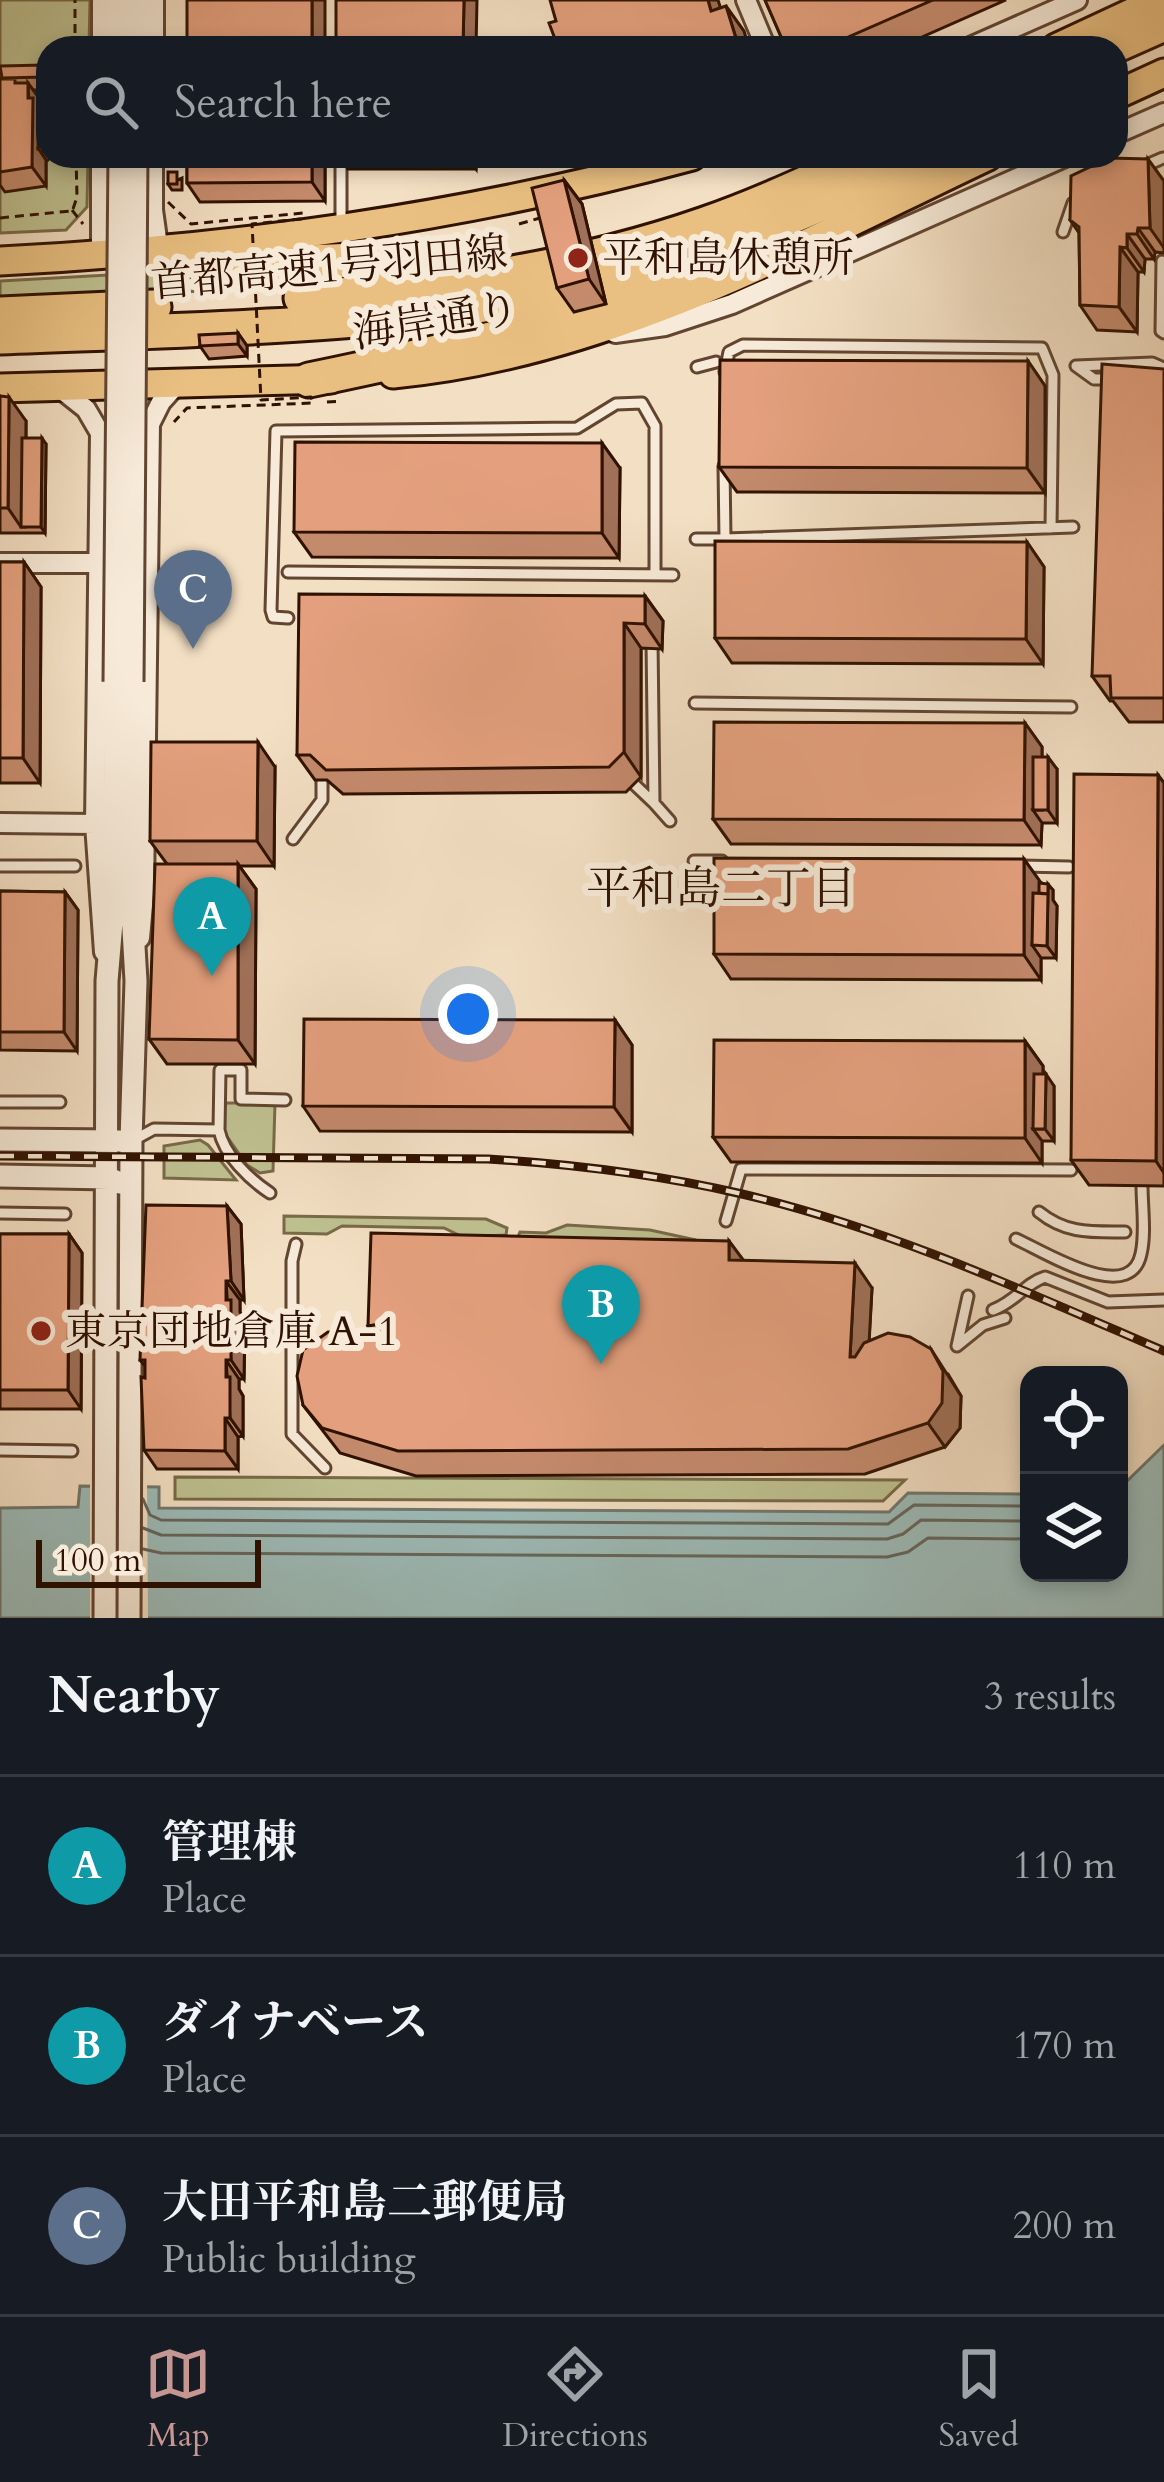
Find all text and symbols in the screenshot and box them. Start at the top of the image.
search box [36,36,1128,168]
icon: search [78,69,144,135]
text: Search here [174,72,392,133]
street label: 首都高速1号羽田線 [148,224,510,312]
place label: 平和島休憩所 [602,230,854,287]
marker: 平和島休憩所 [565,245,591,271]
street label: 海岸通り [349,280,523,362]
pin: C [154,550,232,649]
district label: 平和島二丁目 [586,858,856,919]
pin: A [173,877,251,976]
your location [438,984,498,1044]
pin: B [562,1265,640,1364]
place label: 東京団地倉庫 A-1 [65,1303,398,1360]
marker: 東京団地倉庫 A-1 [28,1318,54,1344]
map controls [1020,1366,1128,1582]
button: locate [1020,1366,1128,1474]
button: layers [1020,1474,1128,1582]
scale bar [36,1534,261,1587]
text: 100 m [54,1538,141,1583]
text: Nearby [48,1661,220,1731]
text: 3 results [984,1670,1116,1723]
text: 管理棟 [162,1812,297,1873]
text: A [72,1839,102,1892]
text: 110 m [1013,1839,1116,1892]
text: Place [162,1873,247,1926]
text: ダイナベース [162,1992,429,2053]
text: B [73,2019,101,2072]
text: 170 m [1013,2019,1116,2072]
text: Place [162,2053,247,2106]
text: 大田平和島二郵便局 [162,2172,567,2233]
text: C [72,2199,102,2252]
text: 200 m [1013,2199,1116,2252]
text: Public building [162,2233,416,2286]
tab: Map [145,2341,211,2458]
tab: Directions [502,2341,648,2458]
tab: Saved [939,2341,1019,2458]

